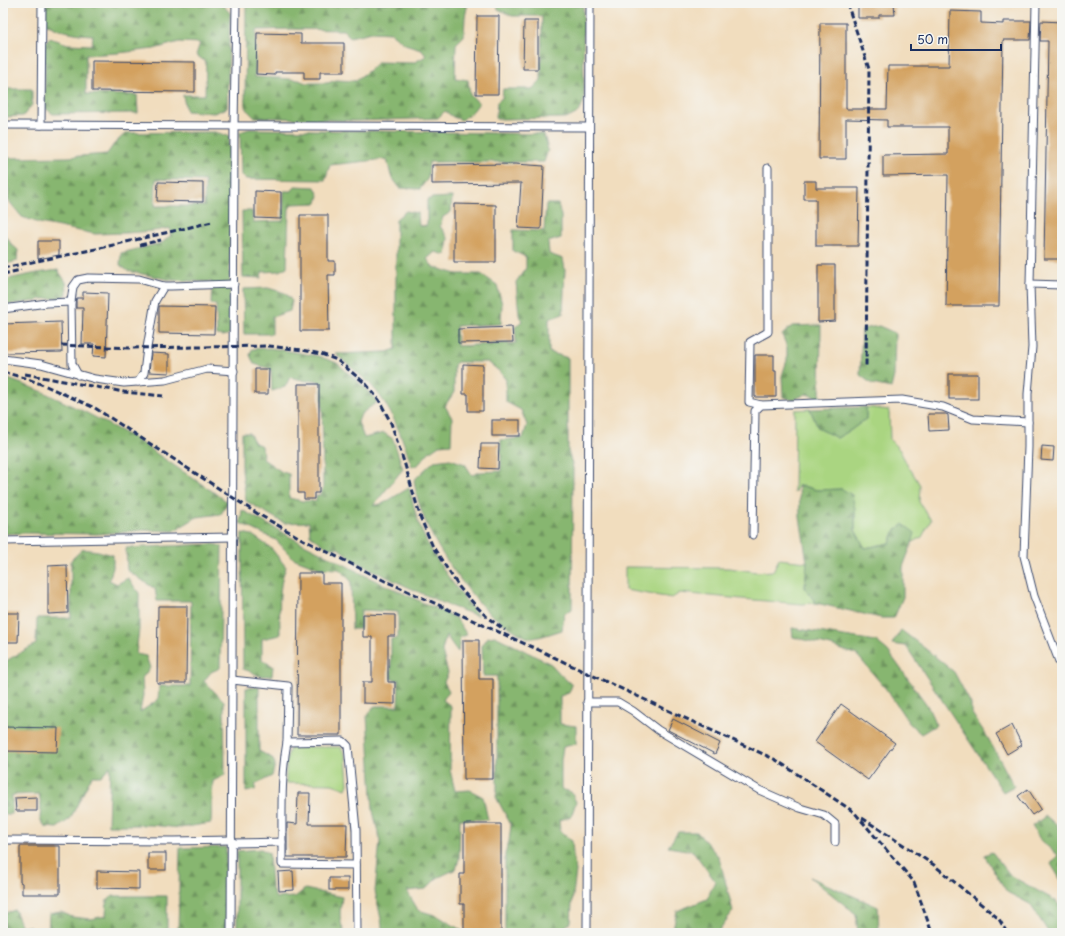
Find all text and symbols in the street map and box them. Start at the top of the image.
scale bar [911,26,1001,52]
text: 50 m [917,30,948,48]

